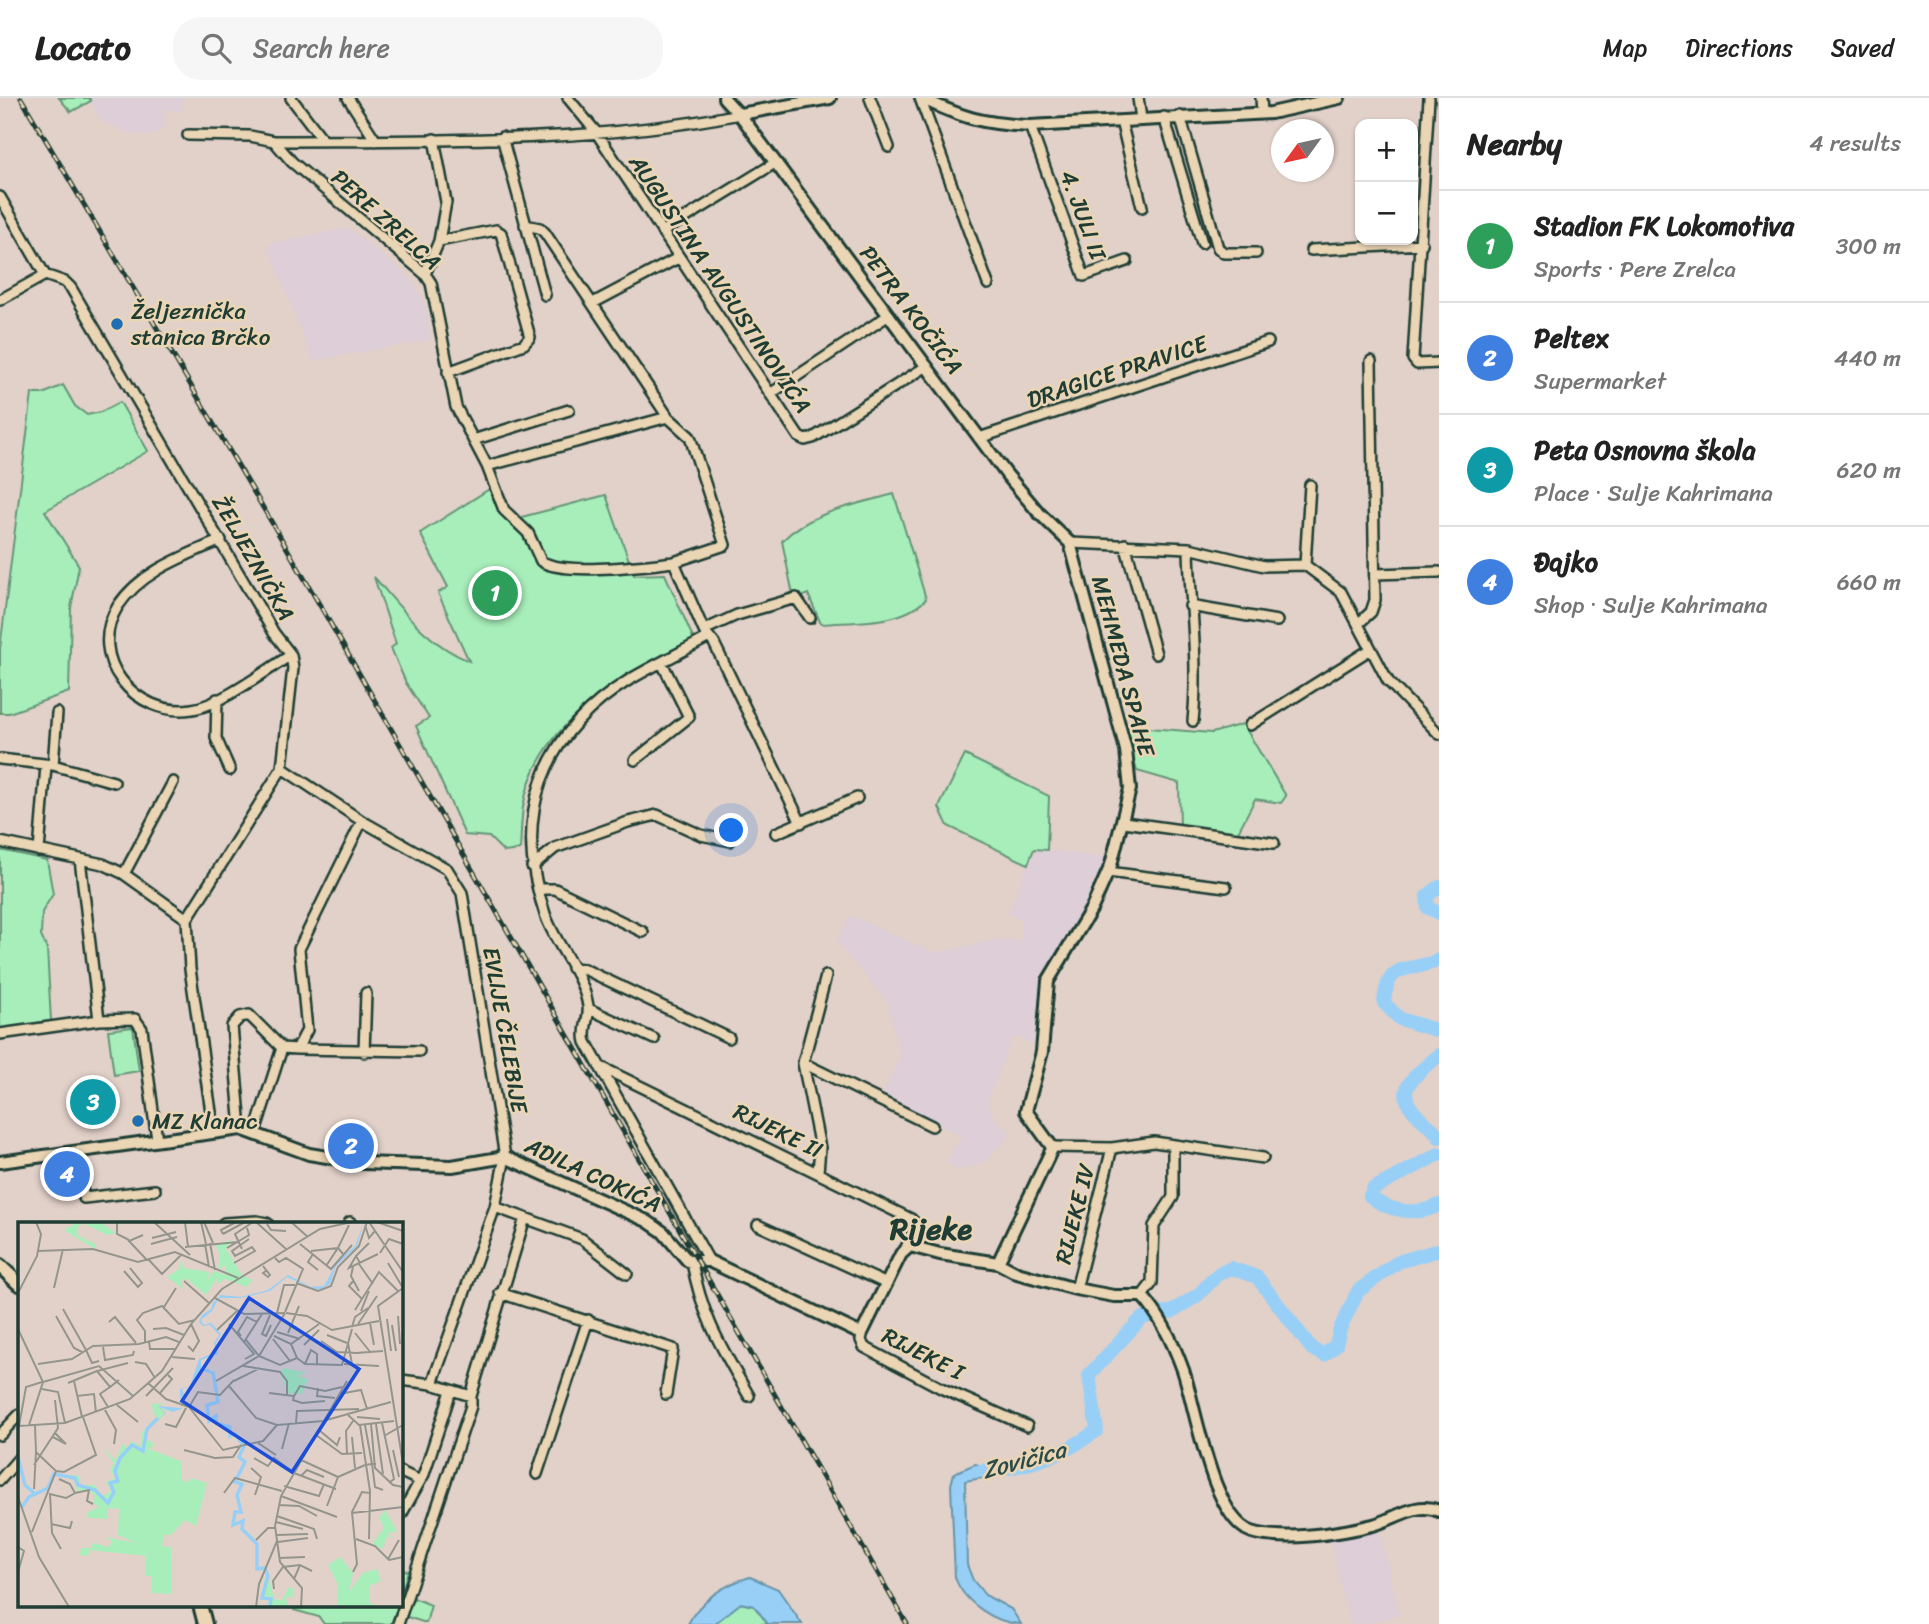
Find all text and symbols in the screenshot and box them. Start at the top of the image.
search box [173,17,663,80]
text: Locato [35,19,131,77]
text: Search here [253,25,390,71]
text: Map [1603,27,1647,69]
text: Directions [1685,27,1793,69]
text: Saved [1831,27,1894,69]
icon: search [197,29,235,67]
text: Nearby [1467,117,1562,171]
north arrow [1271,119,1334,182]
map controls [1355,119,1418,245]
button: + [1355,119,1418,182]
text: 4 results [1809,123,1901,164]
street label: AUGUSTINA AVGUSTINOVIĆA [617,145,823,422]
street label: PERE ZRELCA [321,159,451,281]
street label: 4. JULI II [1048,164,1119,268]
button: − [1355,182,1418,245]
text: Stadion FK Lokomotiva [1534,203,1794,249]
text: 1 [1485,226,1495,267]
text: 300 m [1836,226,1901,267]
street label: PETRA KOČIĆA [848,236,974,384]
text: Sports · Pere Zrelca [1534,249,1736,290]
place label: Željeznička stanica Brčko [130,291,271,358]
text: Peltex [1534,315,1609,361]
marker: Željeznička stanica Brčko [109,316,125,332]
street label: DRAGICE PRAVICE [1022,323,1214,420]
text: 2 [1483,338,1497,379]
text: 440 m [1834,338,1901,379]
text: Supermarket [1534,361,1666,402]
text: Peta Osnovna škola [1534,427,1755,473]
text: 3 [1484,450,1496,491]
text: 620 m [1836,450,1901,491]
text: Place · Sulje Kahrimana [1534,473,1773,514]
street label: ŽELJEZNIČKA [200,487,306,629]
text: Đajko [1534,539,1598,585]
text: 4 [1483,562,1497,603]
text: 660 m [1837,562,1901,603]
pin: 1 [472,567,518,619]
street label: MEHMEDA SPAHE [1079,571,1167,762]
text: Shop · Sulje Kahrimana [1534,585,1768,626]
your location [714,813,748,847]
street label: EVLIJE ČELEBIJE [470,944,540,1118]
pin: 3 [70,1076,116,1128]
street label: RIJEKE II [726,1092,830,1170]
place label: MZ Klanac [152,1101,258,1142]
marker: MZ Klanac [130,1113,146,1129]
pin: 2 [328,1120,374,1172]
street label: ADILA COKIĆA [517,1125,668,1225]
pin: 4 [44,1148,90,1200]
street label: RIJEKE IV [1043,1159,1107,1268]
district label: Rijeke [889,1202,973,1256]
inset map [18,1222,402,1606]
street label: RIJEKE I [874,1316,973,1393]
water label: Zovičica [977,1428,1073,1491]

